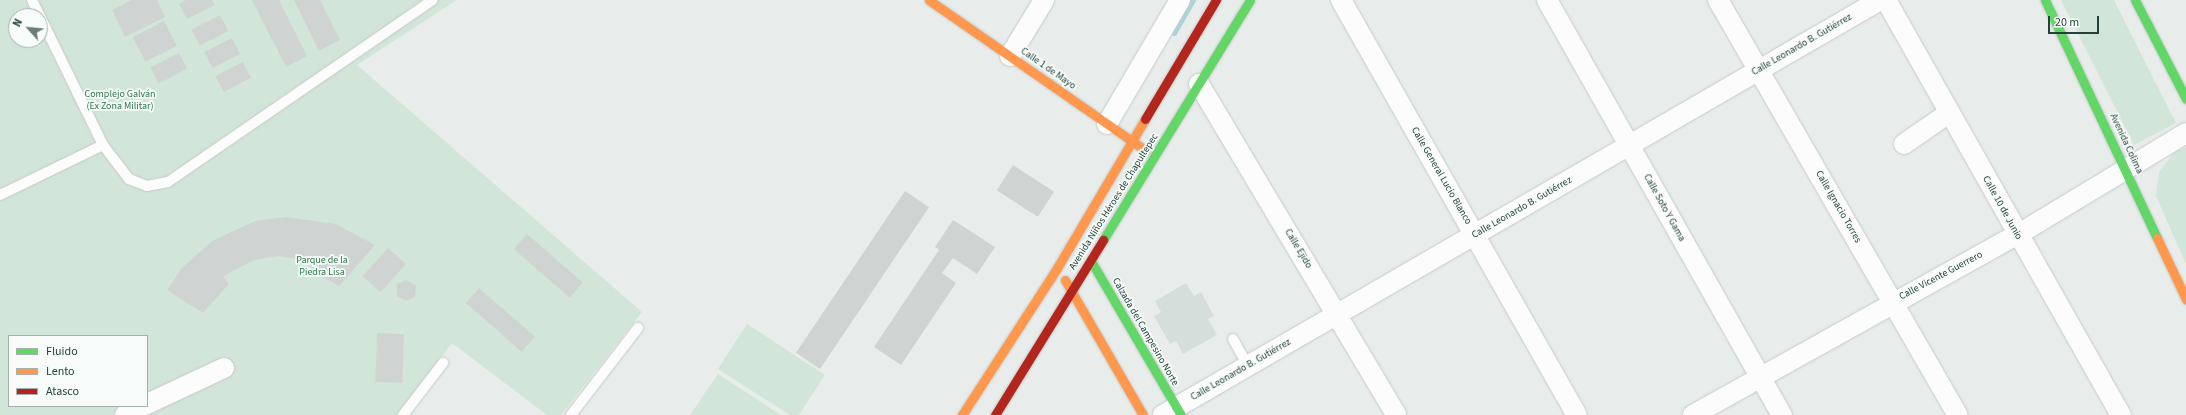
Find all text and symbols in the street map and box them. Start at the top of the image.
north arrow [8,8,48,48]
scale bar [2050,8,2101,34]
street label: Calle Leonardo B. Gutiérrez [1750,11,1854,79]
text: 20 m [2055,14,2079,31]
text: N [9,16,26,29]
street label: Calle 1 de Mayo [1018,46,1078,92]
park label: Complejo Galván (Ex Zona Militar) [84,88,156,112]
street label: Avenida Colima [2107,112,2145,176]
street label: Calle General Lucio Blanco [1408,125,1474,227]
street label: Avenida Niños Héroes de Chapultepec [1067,132,1161,272]
street label: Calle Ignacio Torres [1812,169,1864,245]
street label: Calle Soto Y Gama [1640,172,1688,244]
street label: Calle Leonardo B. Gutiérrez [1470,174,1574,242]
street label: Calle 10 de Junio [1980,174,2024,242]
street label: Calle Ejido [1282,227,1314,271]
street label: Calle Vicente Guerrero [1897,249,1985,303]
park label: Parque de la Piedra Lisa [296,254,348,278]
street label: Calzada del Campesino Norte [1109,276,1181,388]
legend [8,335,148,407]
street label: Calle Leonardo B. Gutiérrez [1189,336,1293,404]
text: Fluido [46,343,78,360]
text: Lento [46,363,75,380]
text: Atasco [46,383,79,400]

